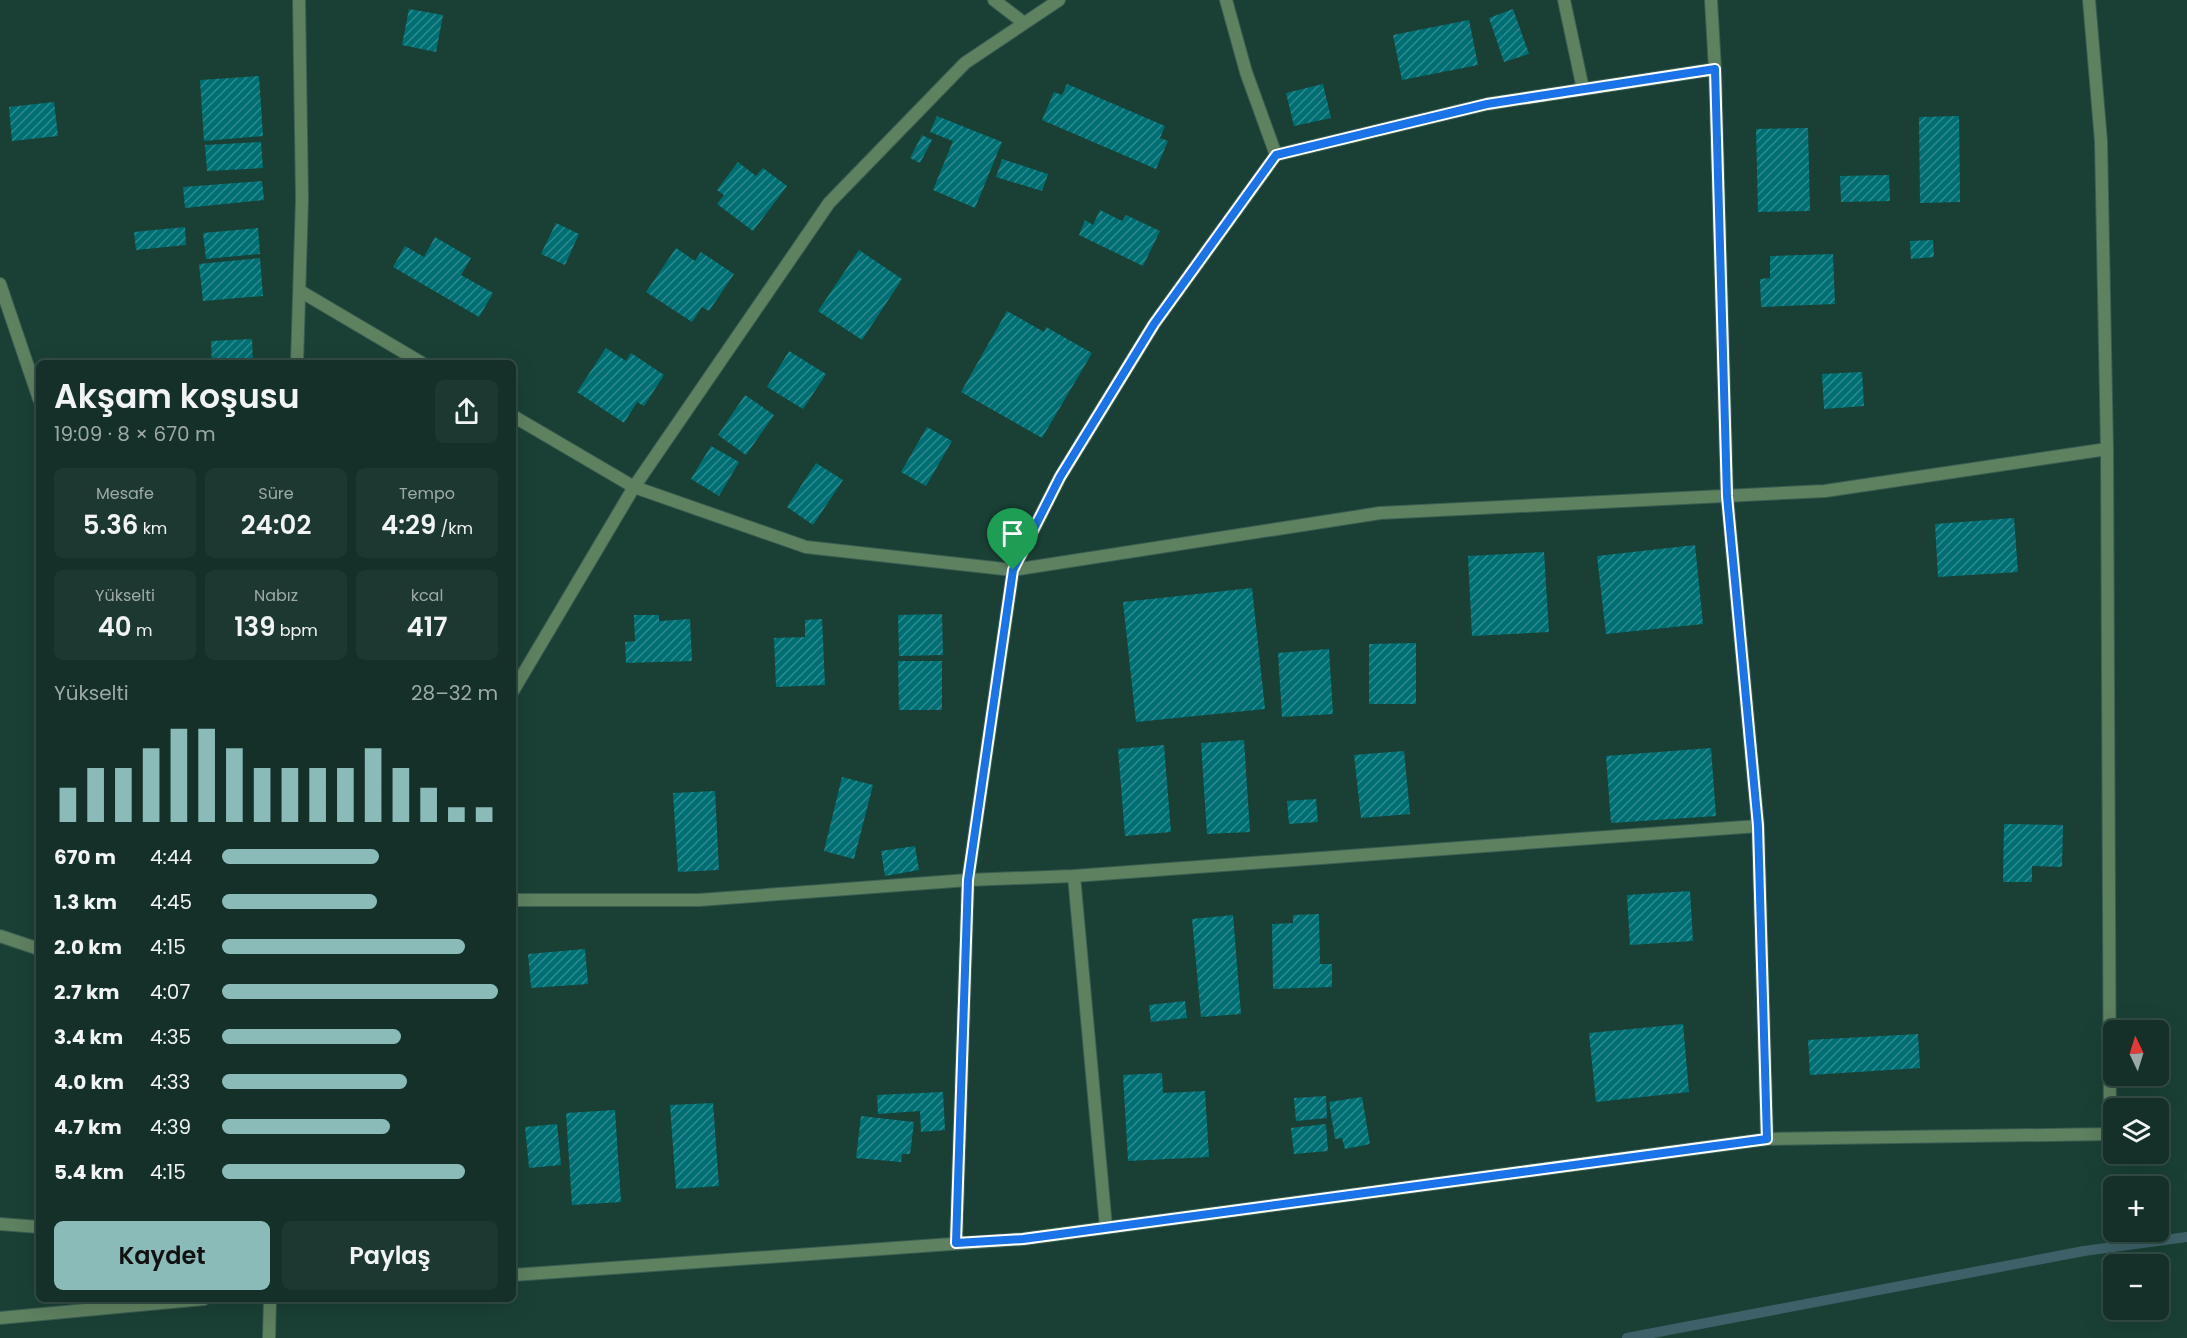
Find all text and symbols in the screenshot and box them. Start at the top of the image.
text: Akşam koşusu [54,373,300,420]
button: share [435,380,498,443]
text: 19:09 · 8 × 670 m [54,420,216,448]
text: Mesafe [96,482,154,505]
text: Süre [258,482,294,505]
text: Tempo [399,482,455,505]
text: 5.36 [83,507,138,543]
text: 24:02 [241,507,311,543]
text: 4:29 [381,507,436,543]
pin [987,508,1038,570]
text: km [138,517,167,540]
text: /km [436,517,473,540]
icon: arrive [996,517,1029,550]
text: Yükselti [95,584,155,607]
text: Nabız [254,584,298,607]
text: kcal [411,584,443,607]
text: 40 [98,609,132,645]
text: 139 [234,609,275,645]
text: 417 [407,609,447,645]
text: m [132,619,152,642]
text: bpm [275,619,318,642]
text: Yükselti [54,679,129,707]
text: 28–32 m [411,679,498,707]
text: 670 m [54,843,116,871]
text: 4:44 [150,843,192,871]
text: 1.3 km [54,888,117,916]
text: 4:45 [150,888,192,916]
text: 2.0 km [54,933,122,961]
text: 4:15 [150,933,186,961]
text: 2.7 km [54,978,120,1006]
text: 4:07 [150,978,190,1006]
north arrow [2103,1020,2169,1086]
map controls [2103,1020,2169,1320]
text: 3.4 km [54,1023,123,1051]
text: 4:35 [150,1023,191,1051]
text: 4.0 km [54,1068,124,1096]
text: 4:33 [150,1068,190,1096]
button: layers [2103,1098,2169,1164]
text: 4.7 km [54,1113,122,1141]
text: 4:39 [150,1113,191,1141]
text: 5.4 km [54,1158,124,1186]
text: 4:15 [150,1158,186,1186]
button: + [2103,1176,2169,1242]
button: Kaydet [54,1221,270,1290]
button: Paylaş [282,1221,498,1290]
button: − [2103,1254,2169,1320]

